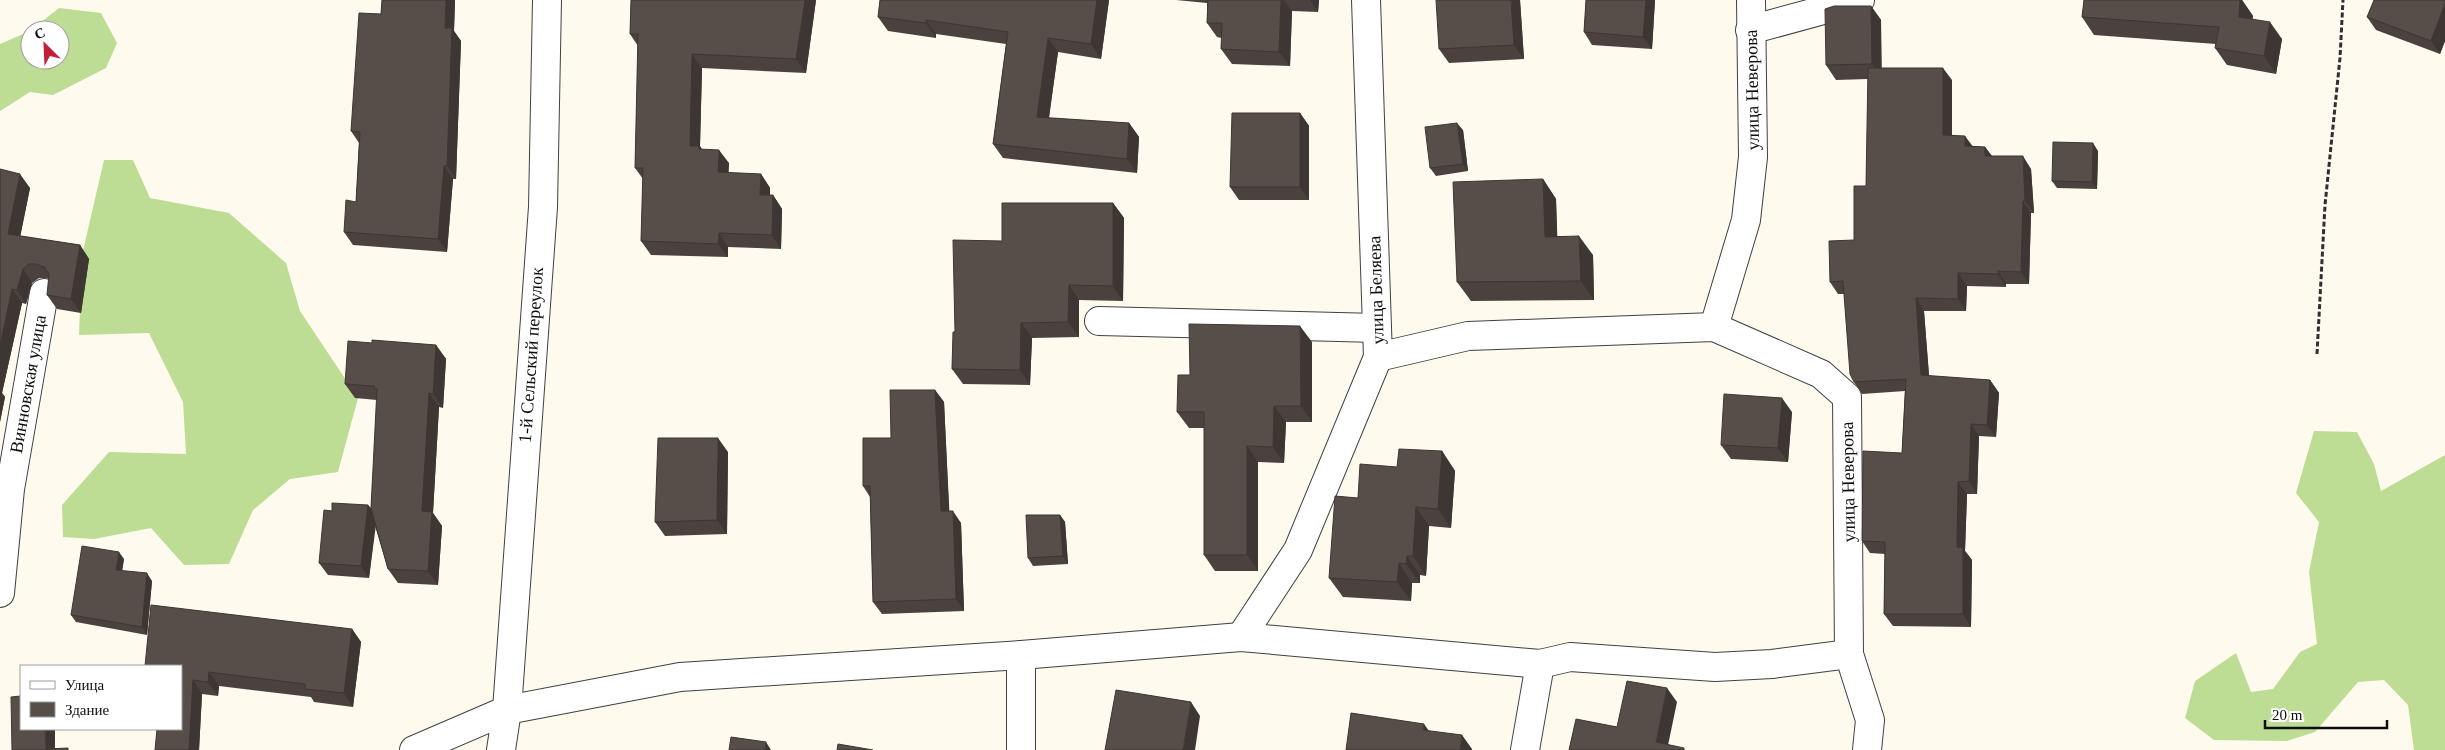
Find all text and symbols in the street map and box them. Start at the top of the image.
north arrow [20,20,70,70]
text: С [32,25,48,42]
street label: улица Неверова [1741,30,1763,150]
street label: улица Беляева [1364,235,1388,345]
street label: 1-й Сельский переулок [515,266,547,444]
street label: Винновская улица [6,313,50,455]
street label: улица Неверова [1837,422,1859,542]
legend [20,665,182,730]
text: Улица [65,677,104,693]
scale bar [2265,698,2388,730]
text: Здание [65,702,109,718]
text: 20 m [2272,707,2303,723]

